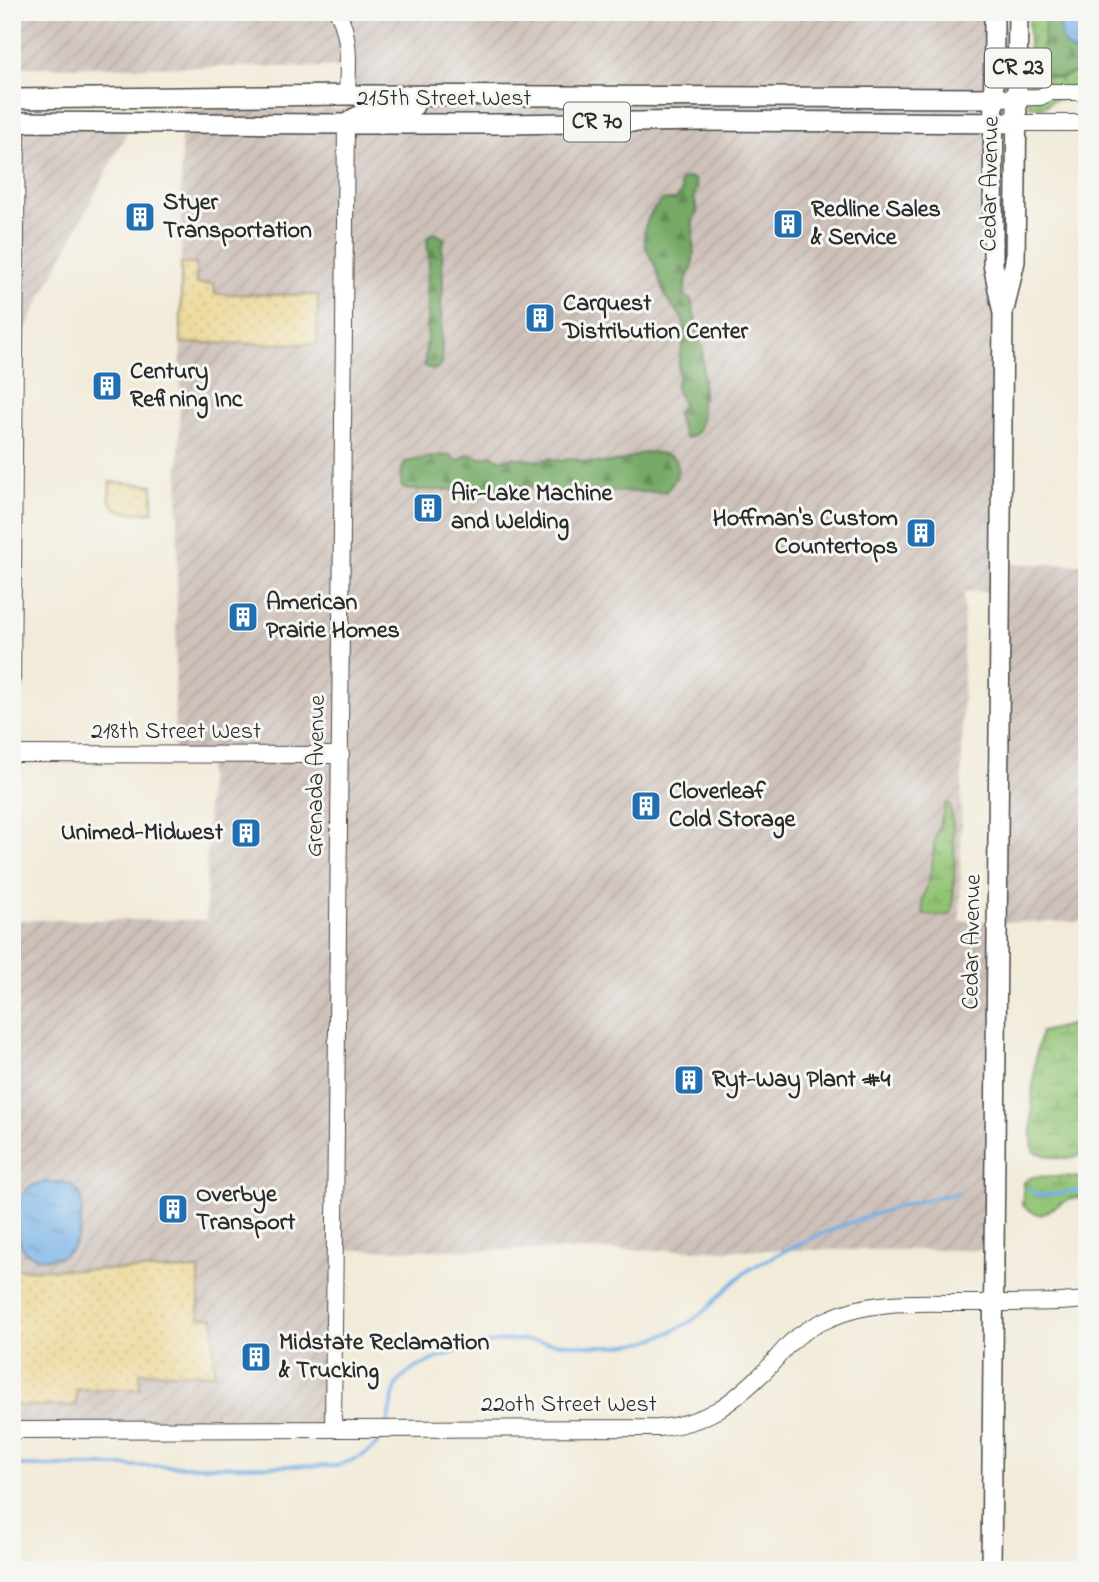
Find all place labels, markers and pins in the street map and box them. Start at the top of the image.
place label: Styer Transportation [163,186,312,249]
place label: Redline Sales & Service [810,193,941,256]
building icon: Styer Transportation [123,200,157,234]
building icon: Redline Sales & Service [771,207,805,241]
place label: Carquest Distribution Center [562,287,749,350]
building icon: Carquest Distribution Center [523,301,557,335]
place label: Century Refining Inc [130,355,244,419]
building icon: Century Refining Inc [90,369,124,403]
place label: Air-Lake Machine and Welding [451,477,613,541]
building icon: Air-Lake Machine and Welding [411,491,445,525]
place label: Hoffman's Custom Countertops [713,502,898,565]
building icon: Hoffman's Custom Countertops [904,516,938,550]
place label: American Prairie Homes [266,586,400,649]
building icon: American Prairie Homes [226,600,260,634]
place label: Cloverleaf Cold Storage [669,775,797,839]
building icon: Cloverleaf Cold Storage [629,789,663,823]
place label: Unimed-Midwest [61,816,224,851]
building icon: Unimed-Midwest [229,816,263,850]
building icon: Ryt-Way Plant #4 [672,1063,706,1097]
place label: Ryt-Way Plant #4 [712,1063,890,1099]
place label: Overbye Transport [196,1178,296,1241]
building icon: Overbye Transport [156,1192,190,1226]
place label: Midstate Reclamation & Trucking [278,1326,490,1390]
building icon: Midstate Reclamation & Trucking [239,1340,273,1374]

